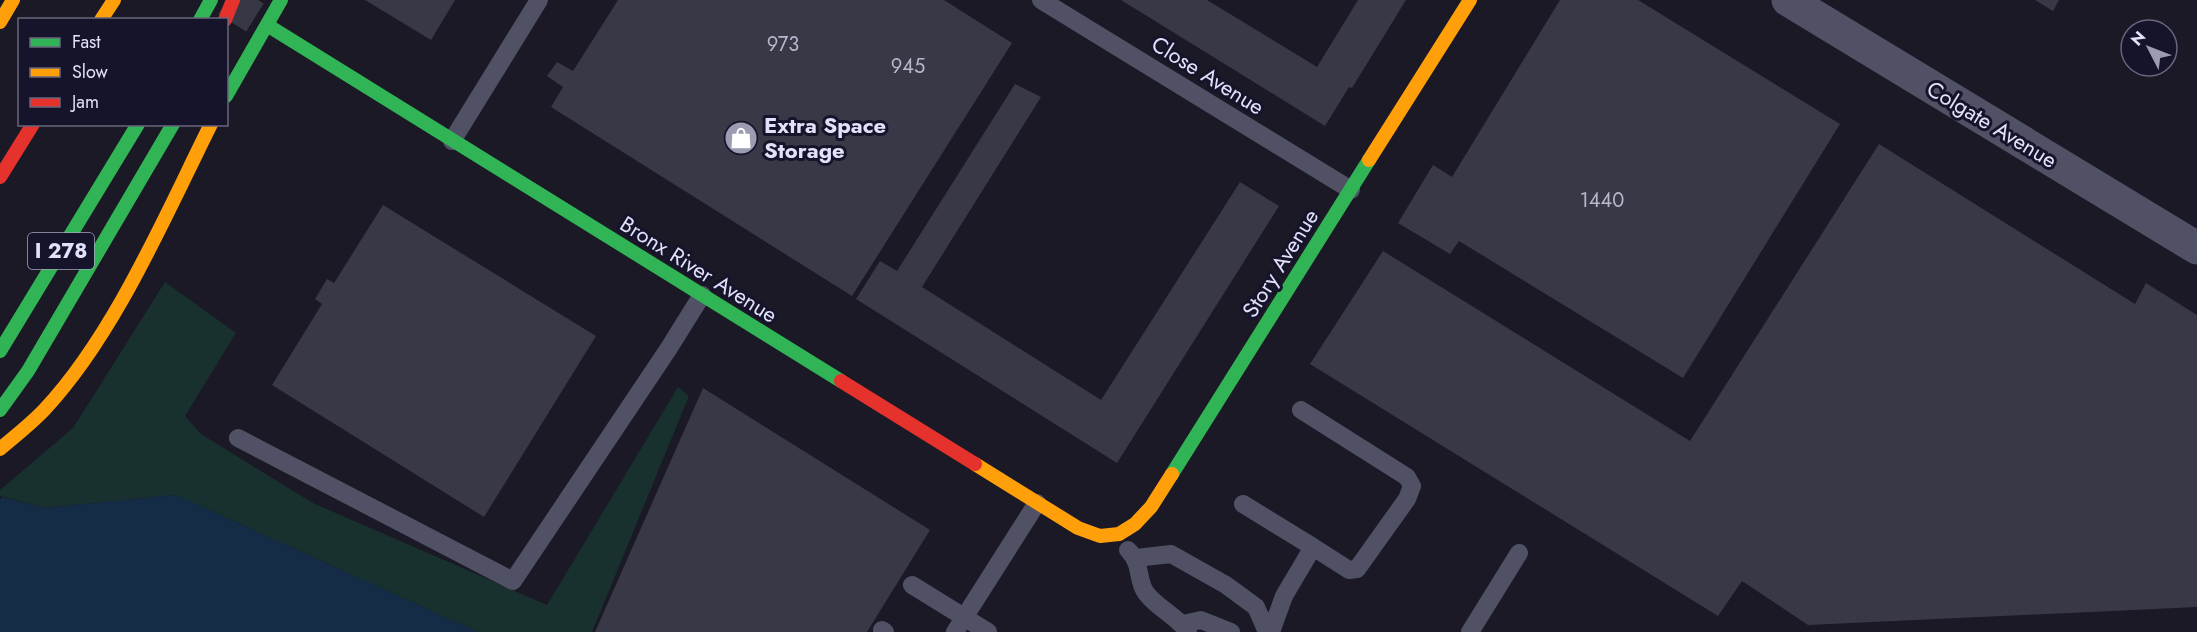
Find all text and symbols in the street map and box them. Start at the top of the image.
legend [18,18,228,126]
north arrow [2119,18,2179,78]
text: N [2125,26,2151,51]
street label: Close Avenue [1145,28,1271,122]
text: Fast [72,29,101,55]
house number: 973 [767,30,799,59]
house number: 945 [891,52,925,81]
text: Slow [72,59,109,85]
street label: Colgate Avenue [1921,72,2063,176]
text: Jam [70,89,99,115]
place label: Extra Space Storage [764,109,886,166]
shop icon: Extra Space Storage [723,120,759,156]
house number: 1440 [1580,186,1624,215]
street label: Story Avenue [1234,203,1326,323]
street label: Bronx River Avenue [614,208,784,330]
road number: I 278 [28,233,94,269]

